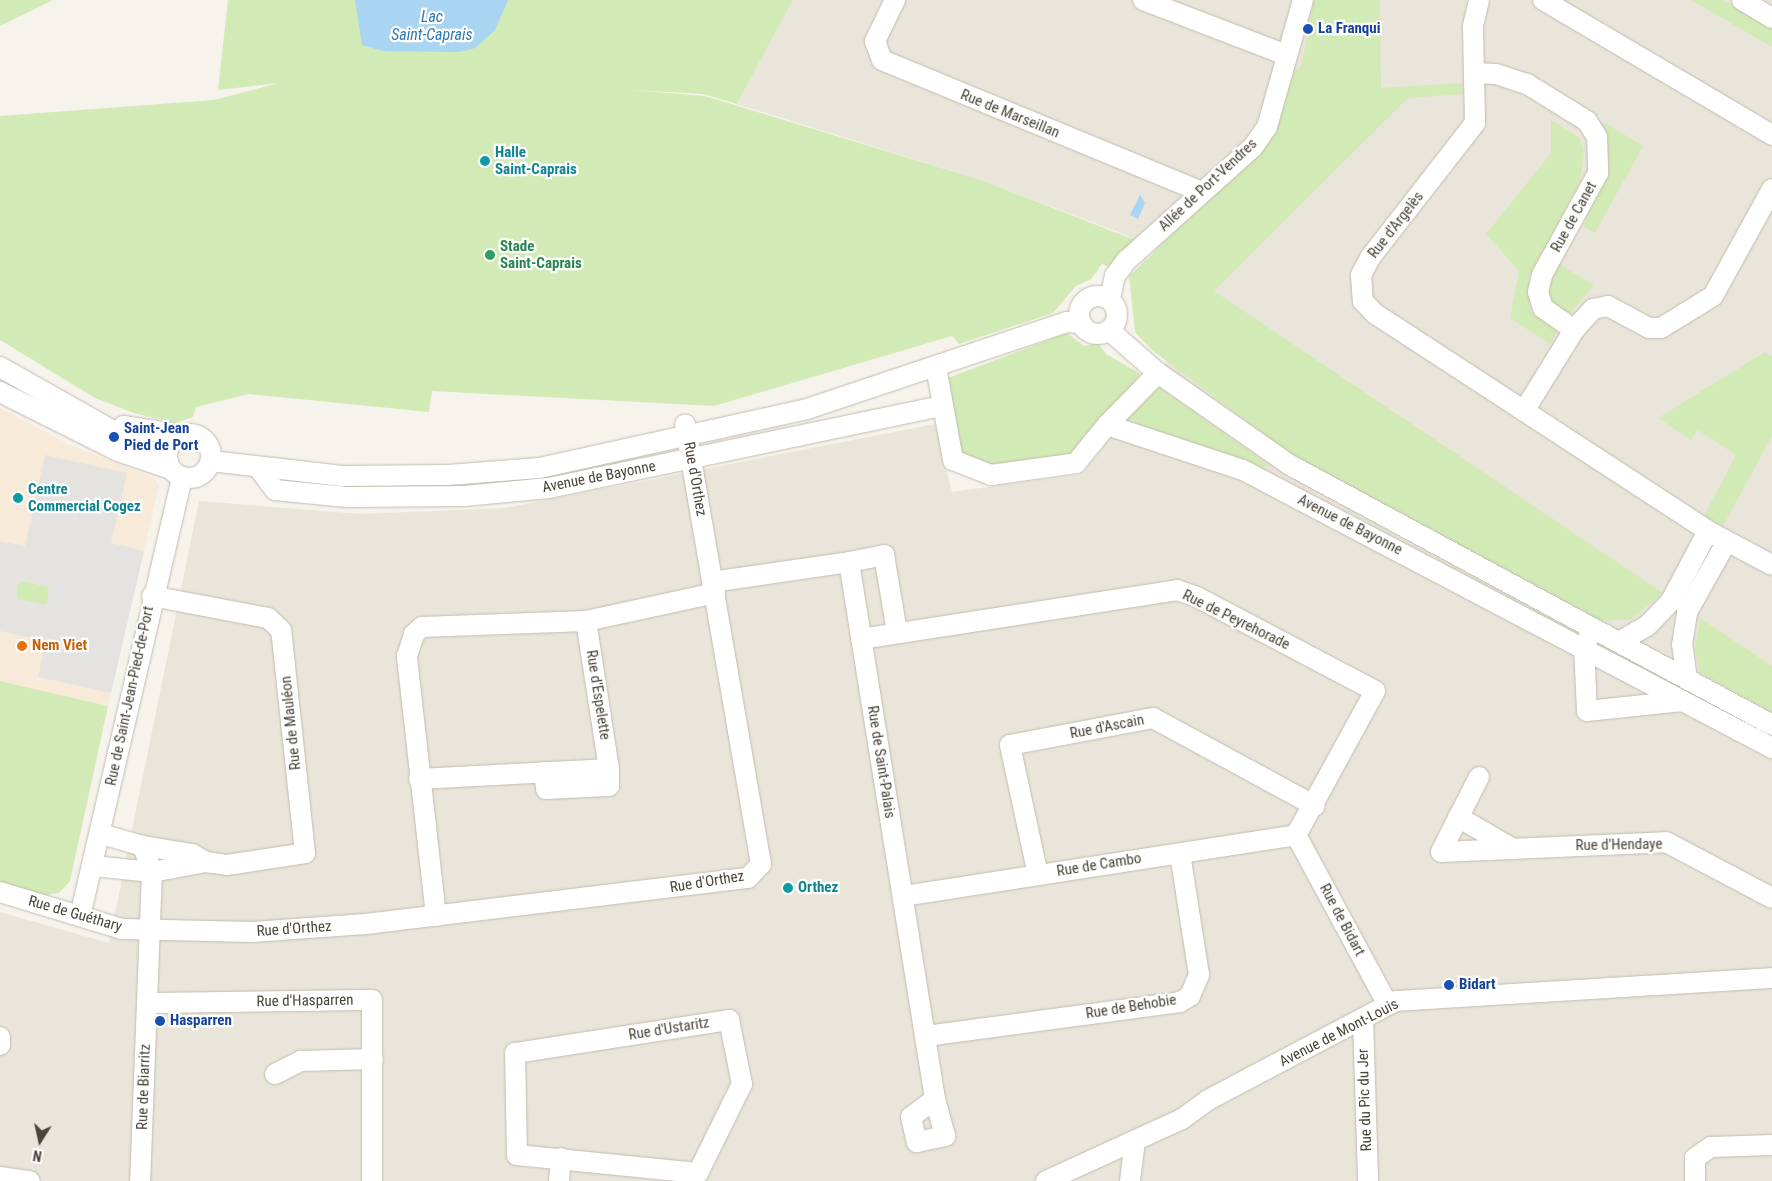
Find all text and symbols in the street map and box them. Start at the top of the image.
water label: Lac Saint-Caprais [391,7,473,45]
place label: La Franqui [1318,20,1380,38]
marker: La Franqui [1302,23,1314,35]
street label: Rue de Marseillan [958,86,1062,142]
street label: Allée de Port-Vendres [1155,135,1261,235]
place label: Halle Saint-Caprais [495,143,577,178]
marker: Halle Saint-Caprais [479,155,491,167]
street label: Rue de Canet [1547,179,1601,255]
street label: Rue d'Argelès [1364,188,1428,262]
place label: Stade Saint-Caprais [500,237,582,272]
marker: Stade Saint-Caprais [484,249,496,261]
place label: Saint-Jean Pied de Port [124,419,198,454]
marker: Saint-Jean Pied de Port [108,431,120,443]
street label: Rue d'Orthez [680,441,710,517]
street label: Avenue de Bayonne [541,457,657,497]
place label: Centre Commercial Cogez [28,480,141,515]
street label: Avenue de Bayonne [1295,491,1405,559]
marker: Centre Commercial Cogez [12,492,24,504]
street label: Rue de Peyrehorade [1179,586,1293,654]
street label: Rue de Saint-Jean-Pied-de-Port [102,605,158,787]
place label: Nem Viet [32,637,87,655]
marker: Nem Viet [16,640,28,652]
street label: Rue d'Espelette [582,649,614,741]
street label: Rue de Mauléon [277,675,305,771]
street label: Rue de Saint-Palais [863,704,899,820]
street label: Rue d'Ascain [1068,711,1146,743]
street label: Rue d'Hendaye [1575,835,1663,855]
street label: Rue de Cambo [1055,849,1143,881]
street label: Rue d'Orthez [669,867,745,897]
place label: Orthez [798,879,838,897]
street label: Rue de Bidart [1315,881,1369,959]
marker: Orthez [782,882,794,894]
street label: Rue de Guéthary [26,892,124,936]
street label: Rue d'Orthez [256,917,332,941]
place label: Bidart [1459,976,1496,994]
marker: Bidart [1443,979,1455,991]
street label: Rue d'Hasparren [256,991,354,1011]
street label: Rue de Behobie [1084,991,1178,1023]
street label: Avenue de Mont-Louis [1277,995,1401,1071]
place label: Hasparren [170,1012,232,1030]
street label: Rue d'Ustaritz [627,1014,711,1044]
marker: Hasparren [154,1015,166,1027]
street label: Rue de Biarritz [134,1044,154,1130]
street label: Rue du Pic du Jer [1354,1048,1376,1152]
north arrow [15,1116,65,1166]
text: N [32,1147,43,1164]

